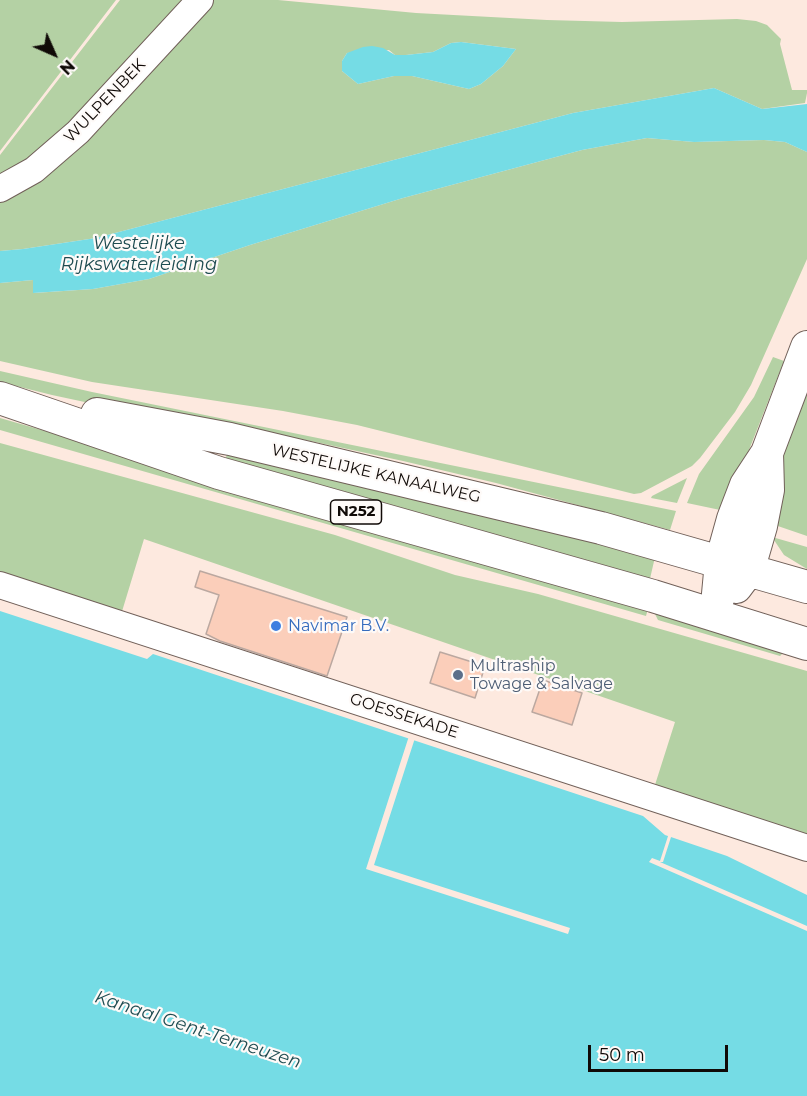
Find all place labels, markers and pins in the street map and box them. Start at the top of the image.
place label: Navimar B.V. [288,616,389,636]
marker: Navimar B.V. [269,619,283,633]
place label: Multraship Towage & Salvage [470,656,613,694]
marker: Multraship Towage & Salvage [451,668,465,682]

